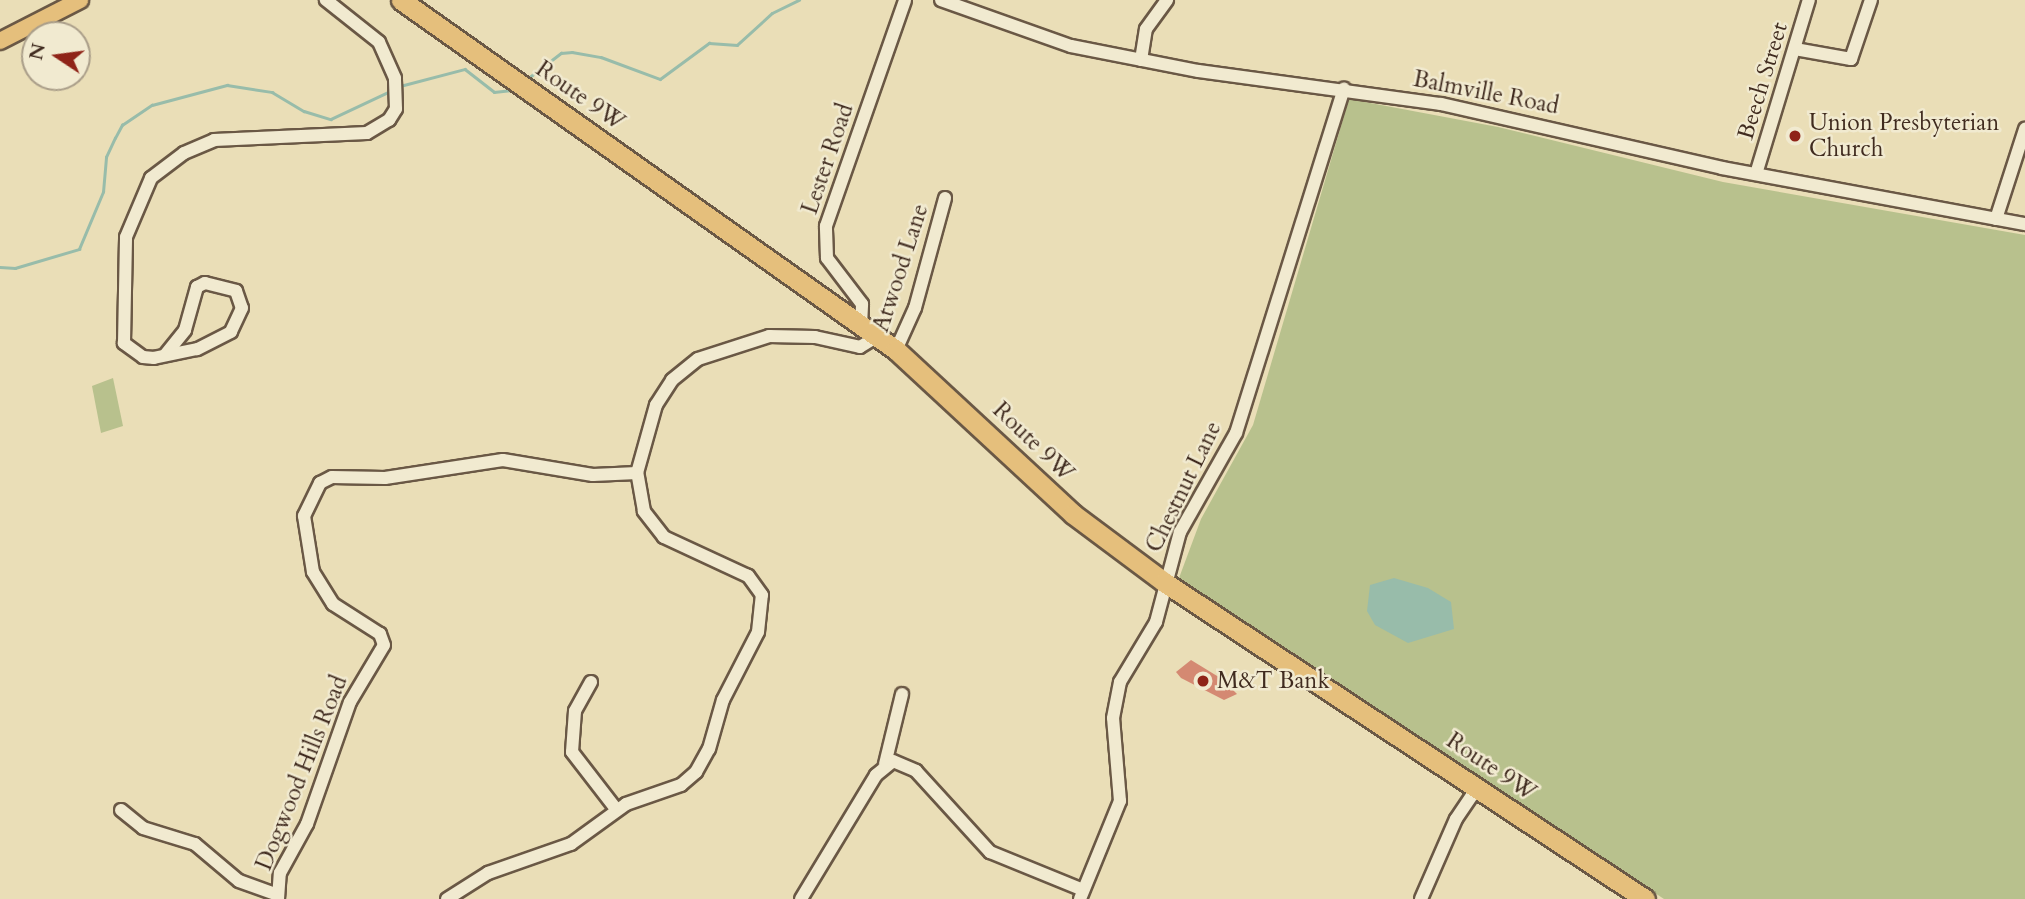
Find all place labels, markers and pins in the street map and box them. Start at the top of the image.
place label: Union Presbyterian Church [1809,109,1999,163]
marker: Union Presbyterian Church [1787,128,1803,144]
place label: M&T Bank [1217,667,1330,695]
marker: M&T Bank [1195,673,1211,689]

